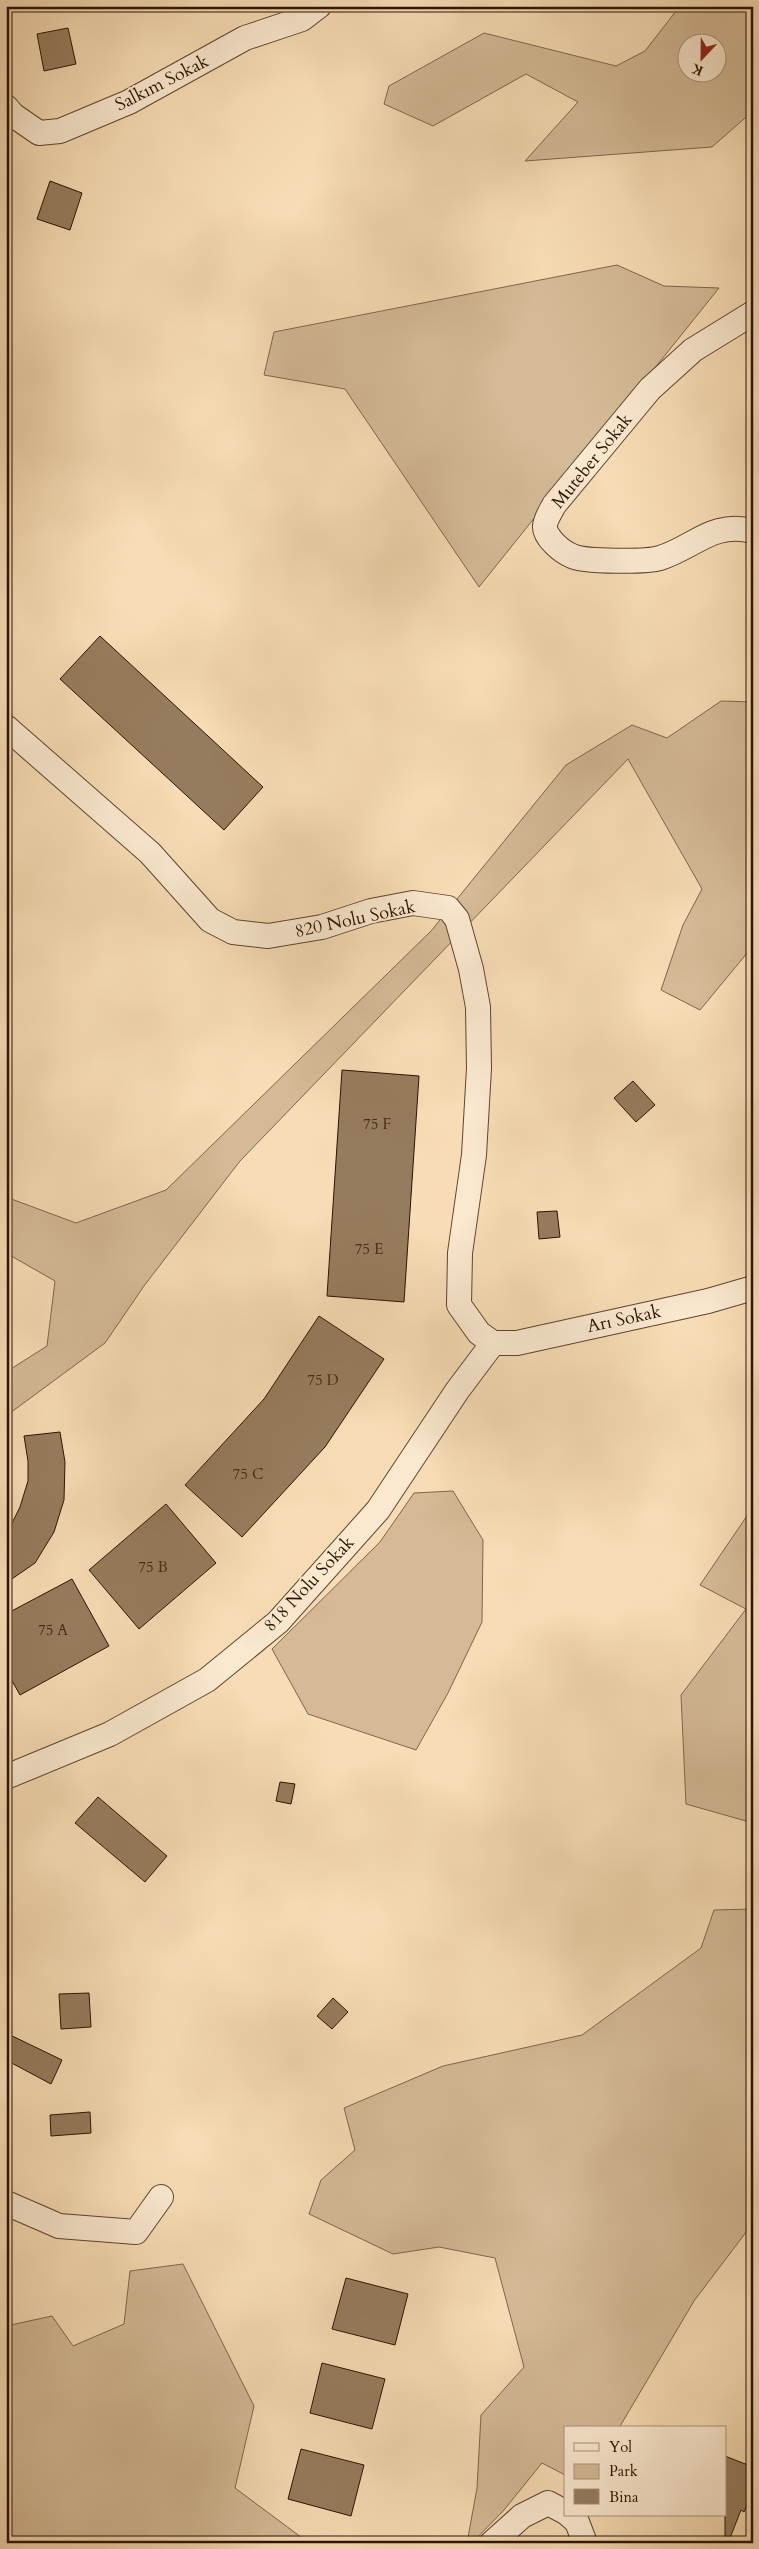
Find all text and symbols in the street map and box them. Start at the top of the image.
north arrow [676,32,726,82]
street label: Salkım Sokak [111,49,213,117]
text: K [688,58,706,81]
street label: Muteber Sokak [546,408,638,514]
street label: 820 Nolu Sokak [292,894,418,944]
house number: 75 F [363,1114,391,1134]
house number: 75 E [355,1239,383,1259]
street label: Arı Sokak [585,1299,664,1339]
house number: 75 D [307,1370,339,1390]
house number: 75 C [233,1464,263,1484]
street label: 818 Nolu Sokak [258,1530,360,1637]
house number: 75 B [138,1557,168,1577]
house number: 75 A [38,1620,68,1640]
legend [564,2426,726,2516]
text: Yol [609,2437,632,2457]
text: Park [609,2461,638,2481]
text: Bina [609,2487,639,2507]

